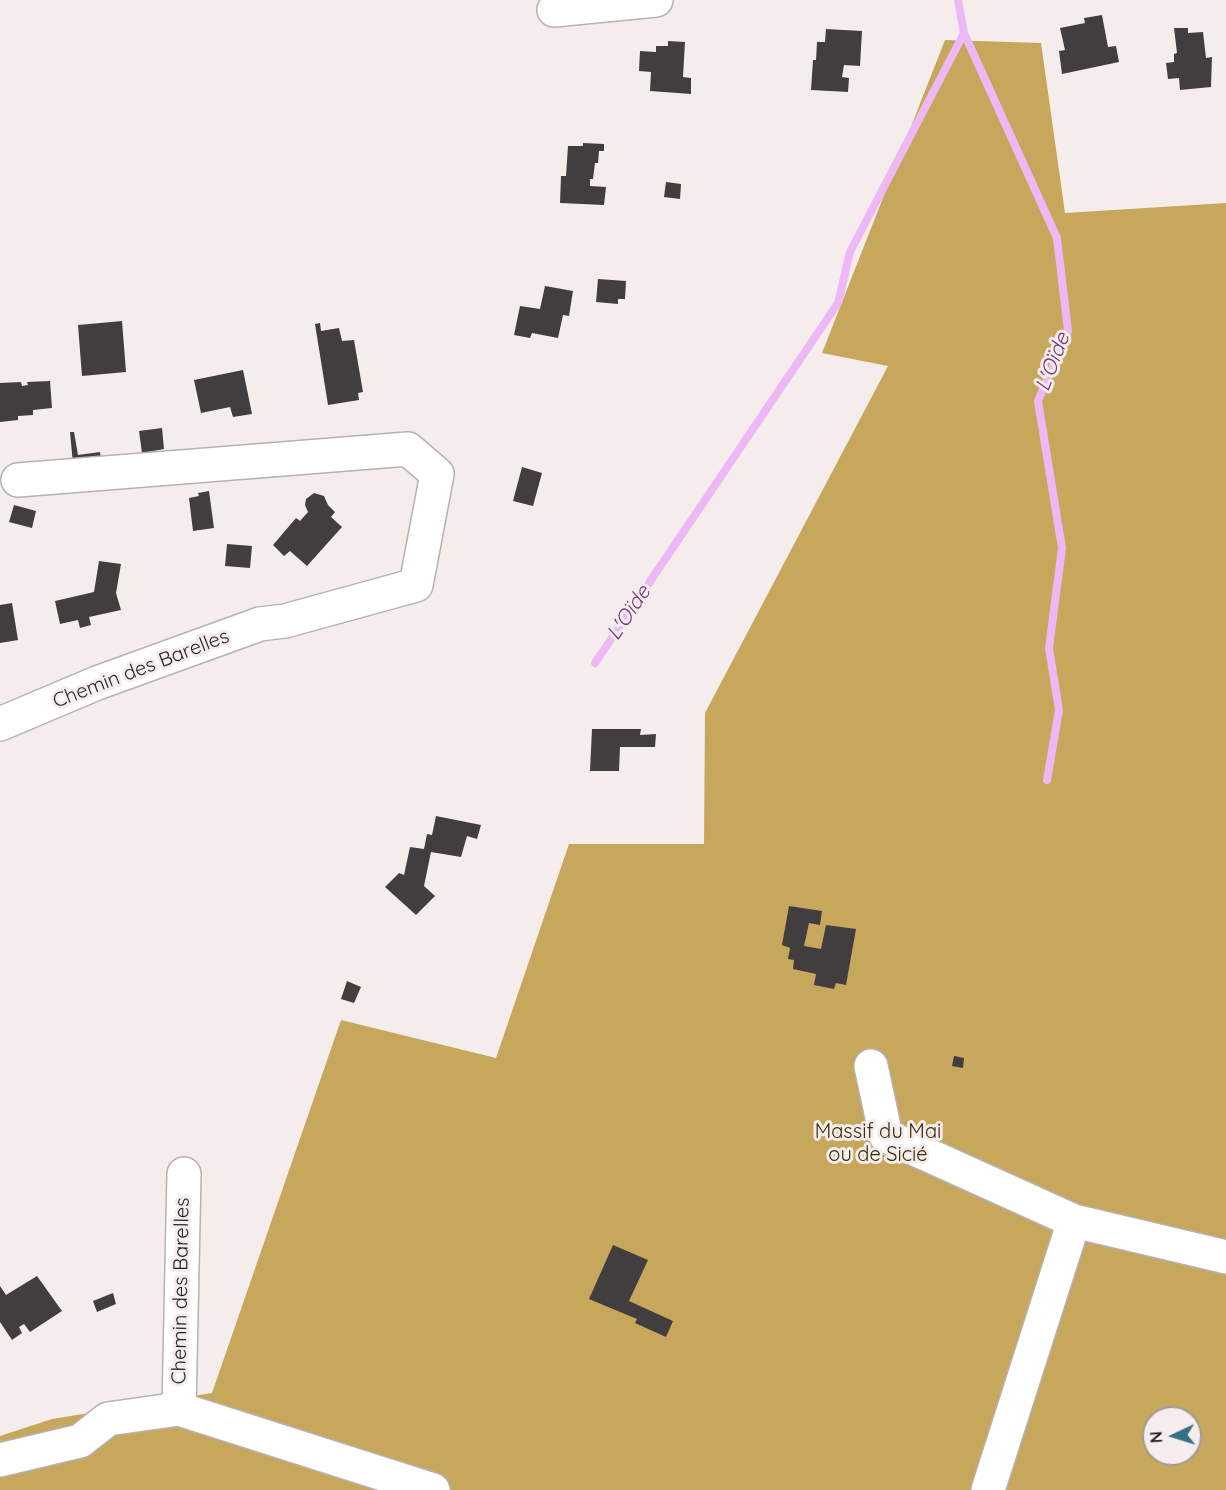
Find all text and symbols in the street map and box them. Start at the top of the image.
water label: L'Oïde [1030,329,1076,395]
water label: L'Oïde [602,581,656,645]
street label: Chemin des Barelles [49,624,233,714]
park label: Massif du Mai ou de Sicié [815,1120,941,1167]
street label: Chemin des Barelles [167,1197,195,1385]
north arrow [1142,1406,1202,1466]
text: N [1146,1431,1166,1444]

